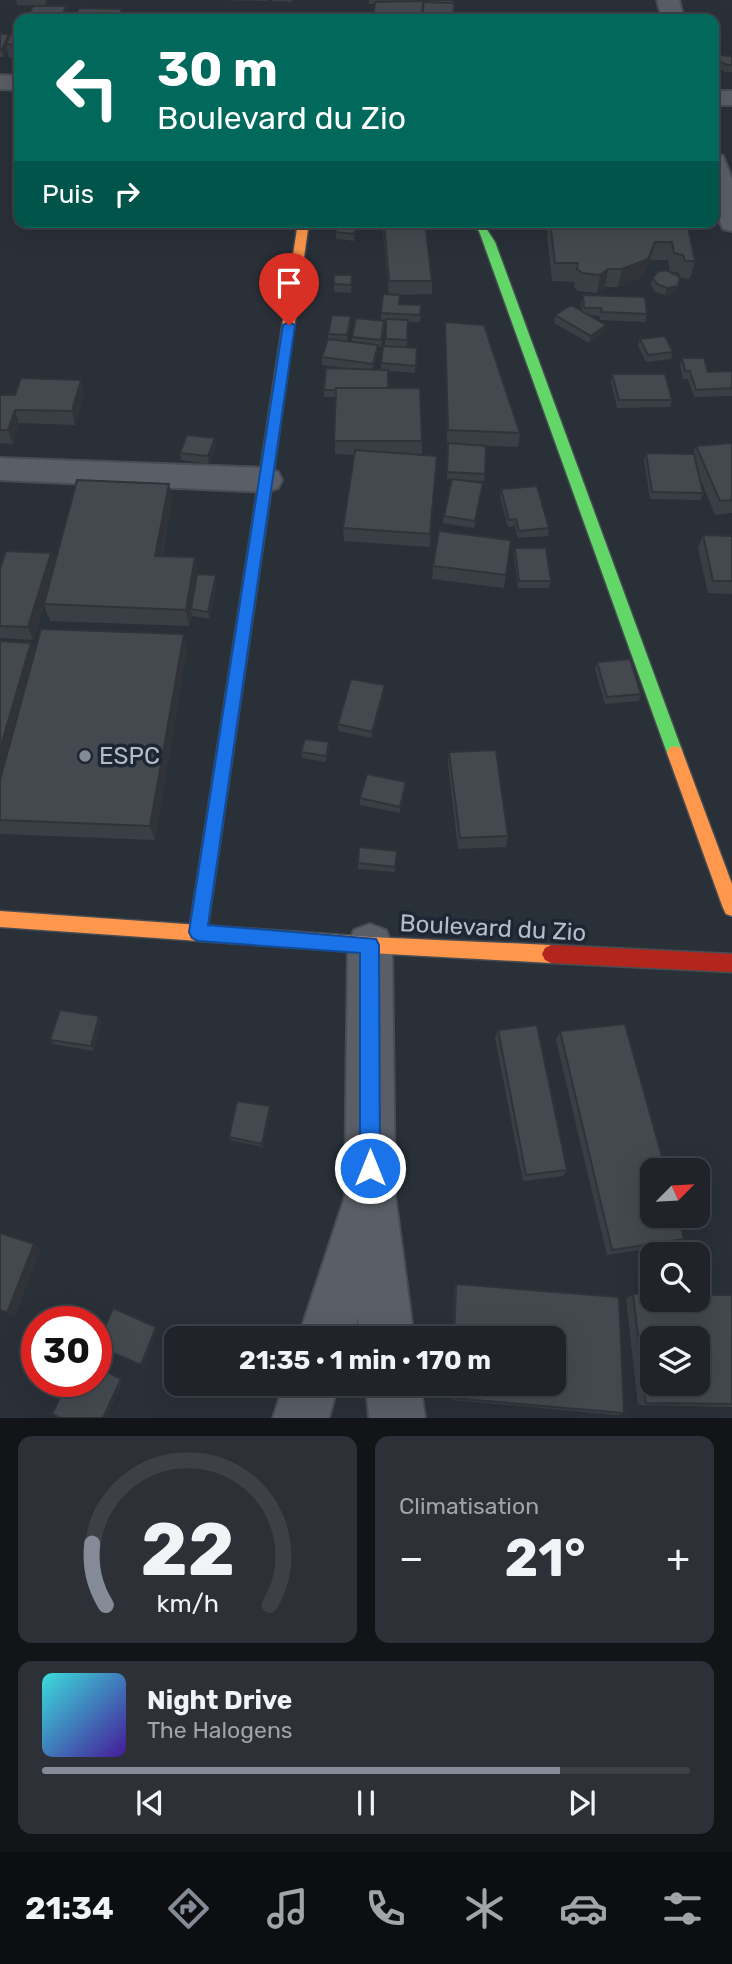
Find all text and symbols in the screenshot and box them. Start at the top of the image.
text: 30 m [157,40,278,98]
icon: left [42,42,133,133]
text: Boulevard du Zio [157,99,406,137]
icon: right [108,175,146,213]
text: Puis [42,179,94,210]
pin [259,253,319,325]
icon: arrive [270,264,308,302]
place label: ESPC [99,742,160,770]
marker: ESPC [77,748,93,764]
street label: Boulevard du Zio [399,909,587,947]
position arrow [333,1131,407,1205]
north arrow [640,1158,710,1228]
map controls [640,1158,710,1396]
button: search [640,1242,710,1312]
speed limit sign: 30 [21,1306,112,1397]
button: layers [640,1326,710,1396]
text: 21:35 · 1 min · 170 m [239,1345,491,1376]
text: Climatisation [399,1492,539,1520]
text: 22 [140,1508,235,1594]
text: 21° [505,1527,586,1589]
text: − [399,1535,424,1581]
text: + [666,1535,690,1581]
text: km/h [156,1589,219,1618]
text: Night Drive [147,1685,292,1716]
text: The Halogens [147,1716,293,1744]
icon: previous [131,1784,169,1822]
icon: pause [347,1784,385,1822]
icon: next [563,1784,601,1822]
icon: directions [164,1884,213,1933]
icon: music [263,1884,312,1933]
icon: phone [361,1884,410,1933]
icon: climate [460,1884,509,1933]
icon: car [559,1884,608,1933]
icon: filters [658,1884,707,1933]
text: 21:34 [25,1889,114,1927]

